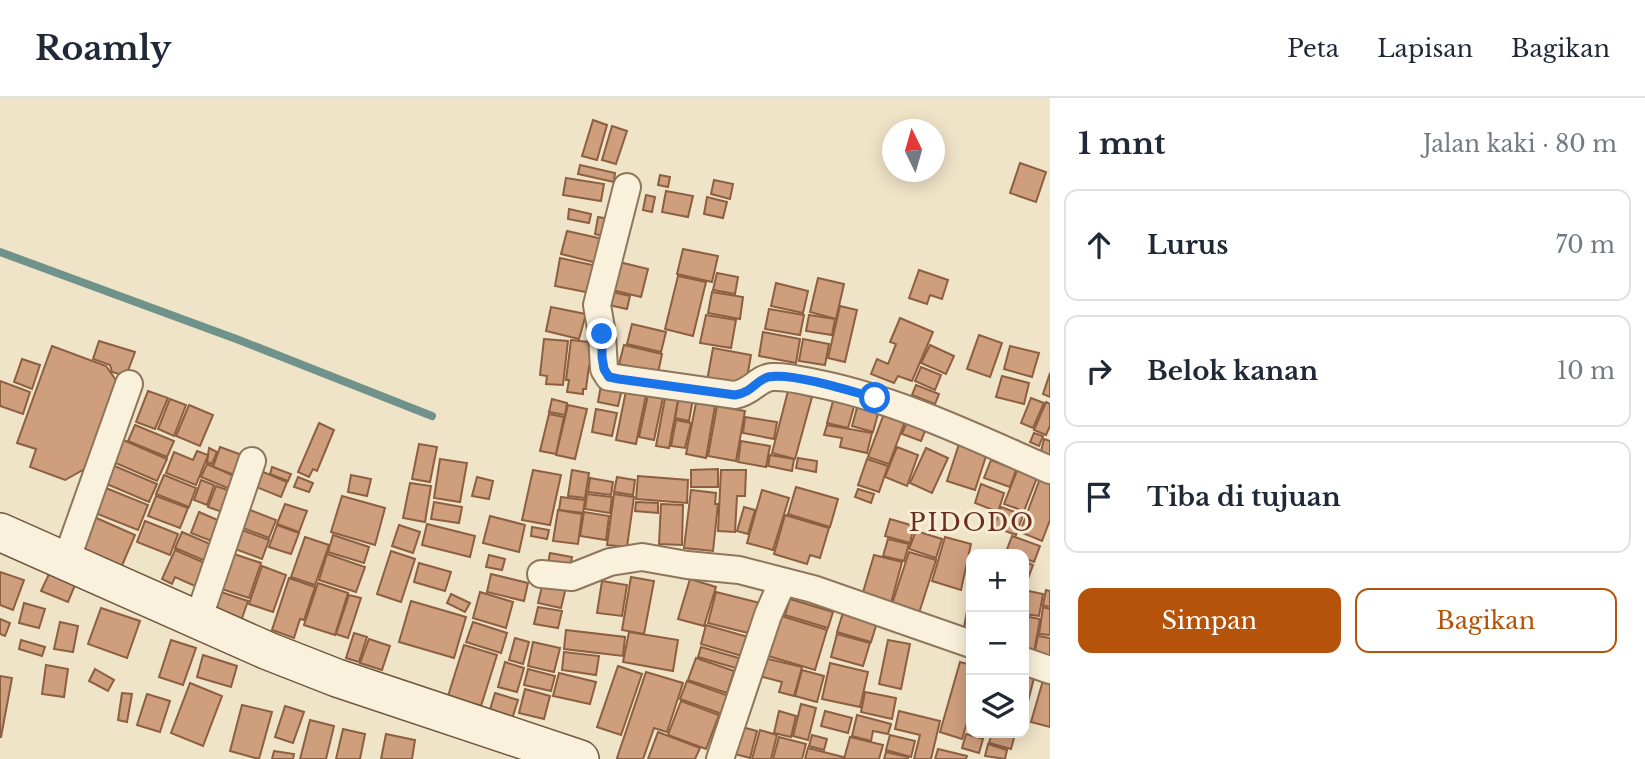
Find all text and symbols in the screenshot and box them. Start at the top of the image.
text: Roamly [35,28,171,69]
text: Peta [1287,34,1339,63]
text: Lapisan [1377,34,1473,63]
text: Bagikan [1511,34,1610,63]
north arrow [882,119,945,182]
text: 1 mnt [1078,125,1166,162]
text: Jalan kaki · 80 m [1423,130,1617,158]
icon: ahead [1080,226,1118,264]
text: Lurus [1147,229,1228,261]
text: 70 m [1556,231,1615,259]
route end [586,318,617,349]
icon: right [1080,352,1118,390]
text: Belok kanan [1147,355,1318,387]
text: 10 m [1557,357,1615,385]
route start [859,382,890,413]
icon: arrive [1080,478,1118,516]
text: Tiba di tujuan [1147,481,1341,513]
district label: PIDODO [909,508,1035,537]
map controls [966,549,1029,738]
button: + [966,549,1029,612]
button: Simpan [1078,588,1341,653]
button: Bagikan [1355,588,1617,653]
button: − [966,612,1029,675]
button: layers [966,675,1029,738]

